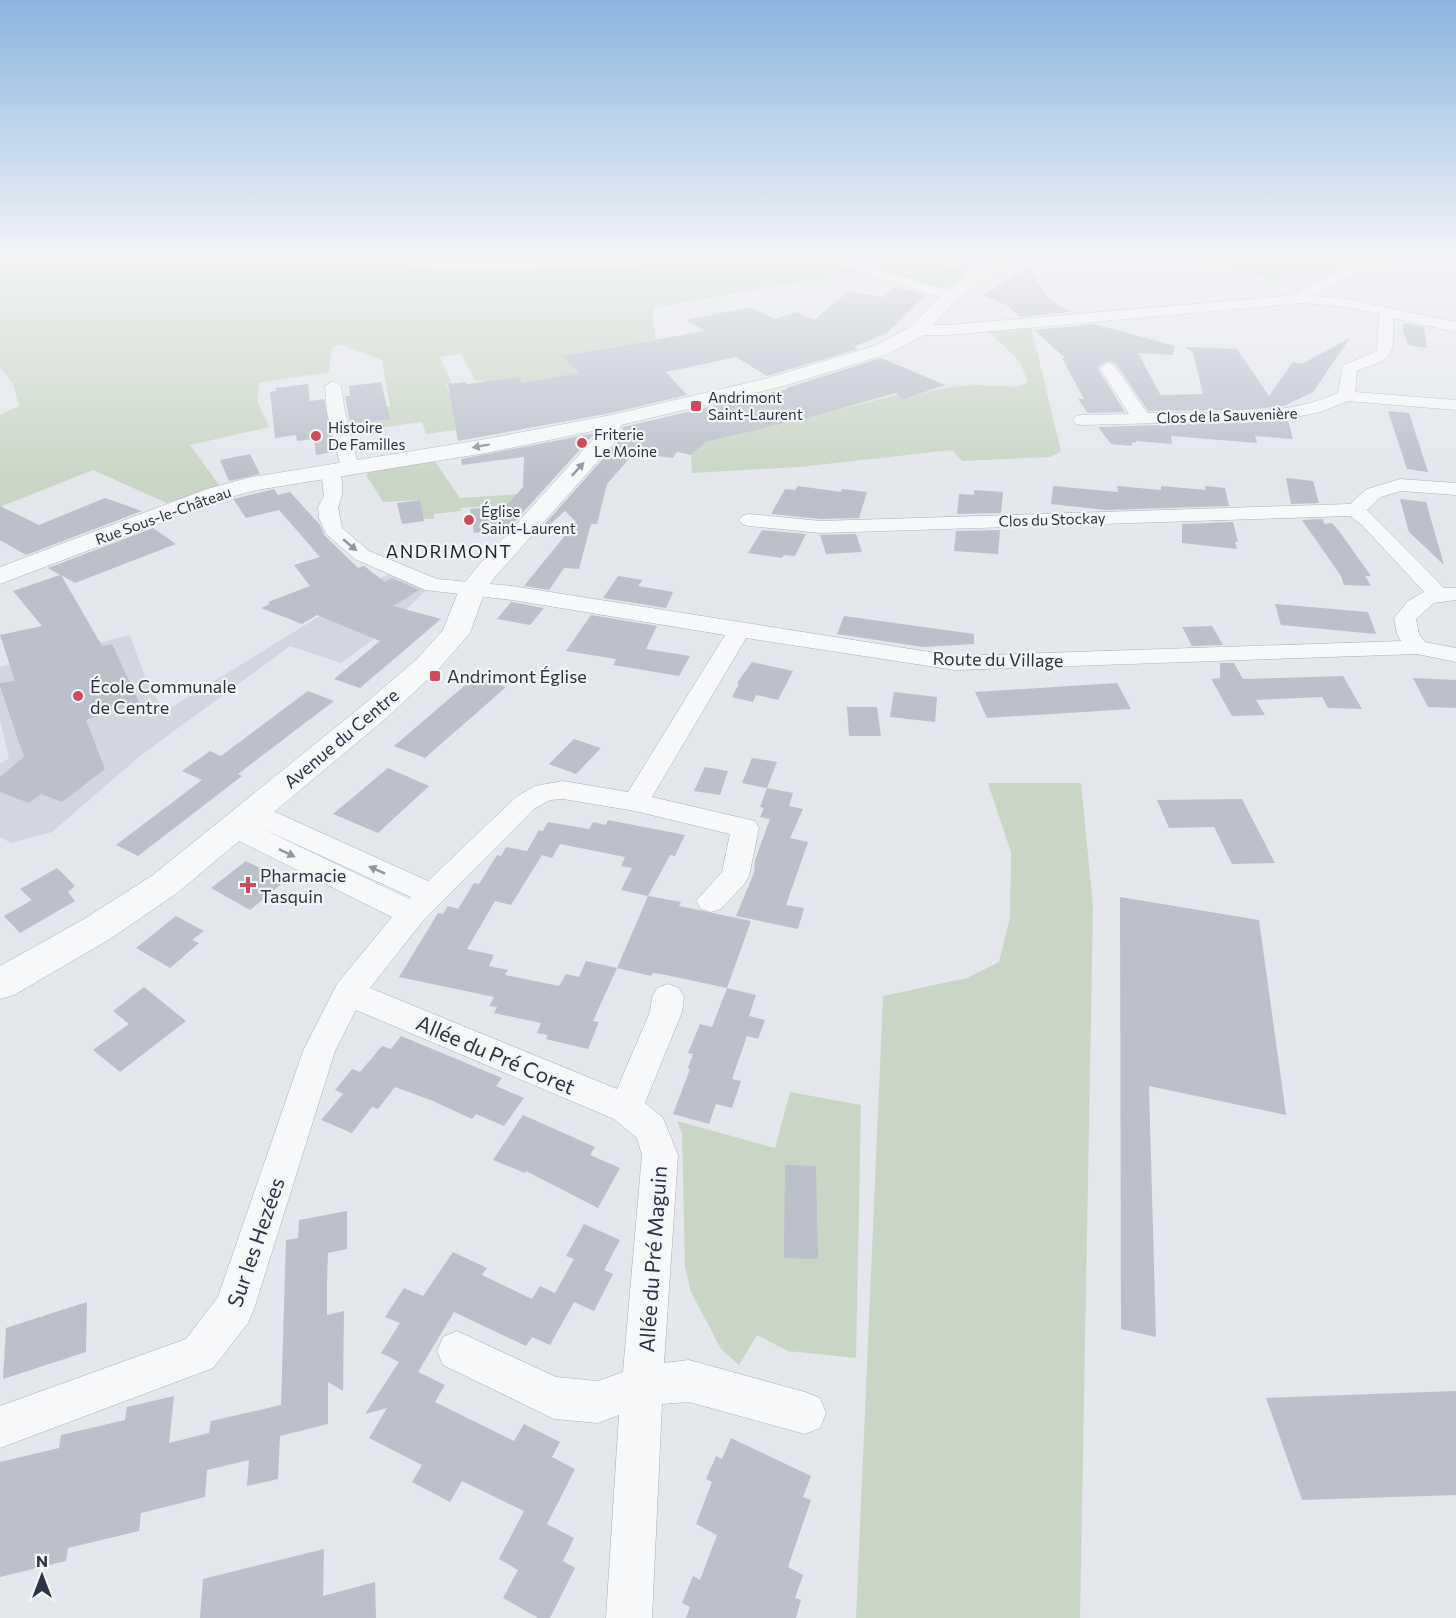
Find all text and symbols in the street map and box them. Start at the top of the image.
place label: Andrimont Saint-Laurent [708,388,803,423]
marker: Andrimont Saint-Laurent [689,399,703,413]
street label: Clos de la Sauvenière [1156,404,1298,426]
place label: Histoire De Familles [328,418,405,453]
place label: Friterie Le Moine [594,425,657,460]
marker: Histoire De Familles [309,429,323,443]
marker: Friterie Le Moine [575,436,589,450]
one-way arrow [471,442,490,451]
one-way arrow [571,462,584,477]
street label: Rue Sous-le-Château [93,482,233,548]
place label: Église Saint-Laurent [481,501,576,537]
street label: Clos du Stockay [998,508,1106,530]
marker: Église Saint-Laurent [462,513,476,527]
one-way arrow [342,538,358,551]
district label: ANDRIMONT [386,540,512,562]
street label: Route du Village [932,647,1064,671]
place label: Andrimont Église [447,665,587,687]
marker: Andrimont Église [428,669,442,683]
place label: École Communale de Centre [90,675,236,718]
street label: Avenue du Centre [279,684,403,792]
marker: École Communale de Centre [71,689,85,703]
one-way arrow [279,848,296,857]
place label: Pharmacie Tasquin [260,864,346,907]
one-way arrow [368,865,386,874]
marker: Pharmacie Tasquin [241,878,255,892]
street label: Allée du Pré Coret [413,1009,579,1099]
street label: Allée du Pré Maguin [633,1165,671,1353]
street label: Sur les Hezées [221,1174,289,1310]
north arrow [12,1546,72,1606]
text: N [36,1551,48,1570]

